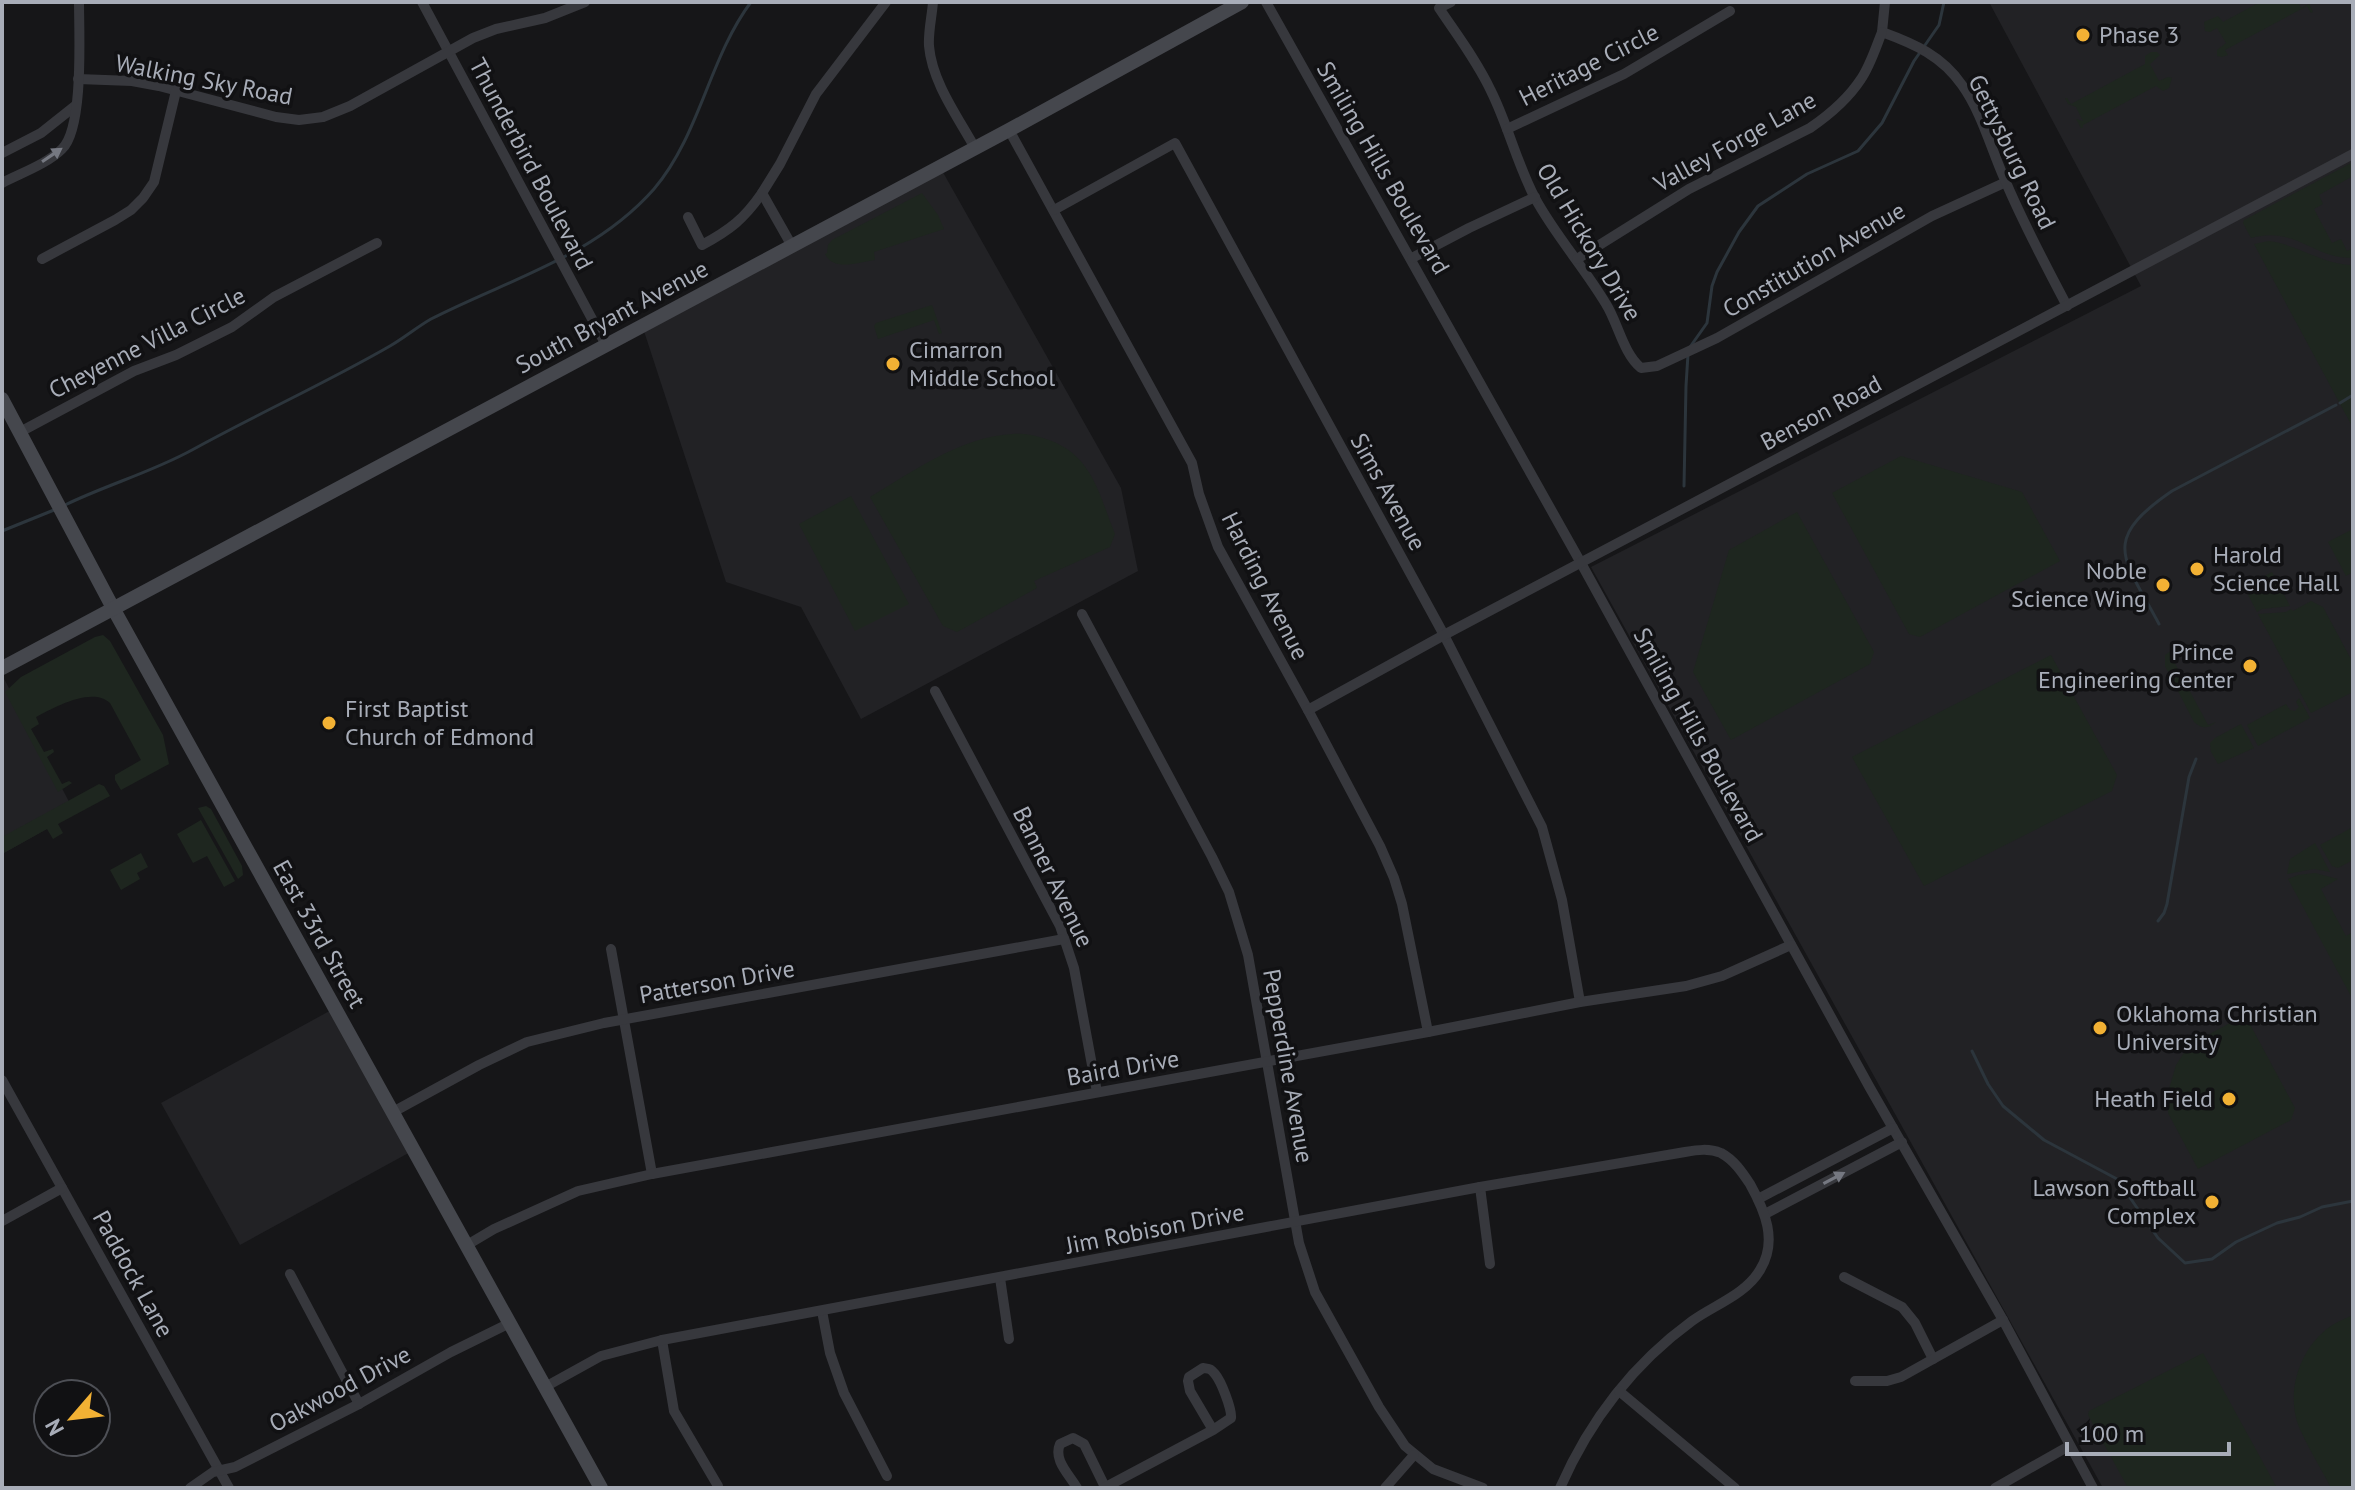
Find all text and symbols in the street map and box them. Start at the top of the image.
street label: Heritage Circle [1514,16,1664,113]
place label: Phase 3 [2099,19,2179,50]
marker: Phase 3 [2074,26,2092,44]
street label: Walking Sky Road [113,47,295,112]
street label: Thunderbird Boulevard [462,52,600,275]
street label: Smiling Hills Boulevard [1310,56,1457,280]
street label: Gettysburg Road [1962,69,2063,234]
street label: Valley Forge Lane [1647,84,1821,199]
one-way arrow [42,148,63,163]
street label: Old Hickory Drive [1530,157,1649,326]
street label: Constitution Avenue [1717,195,1911,324]
street label: South Bryant Avenue [510,253,713,380]
street label: Cheyenne Villa Circle [43,280,250,406]
place label: Cimarron Middle School [909,334,1055,393]
marker: Cimarron Middle School [884,355,902,373]
street label: Benson Road [1755,368,1887,457]
street label: Sims Avenue [1344,428,1433,556]
street label: Harding Avenue [1215,506,1316,665]
place label: Harold Science Hall [2213,539,2339,598]
place label: Noble Science Wing [2011,555,2147,614]
marker: Harold Science Hall [2188,560,2206,578]
marker: Noble Science Wing [2154,576,2172,594]
street label: Smiling Hills Boulevard [1627,622,1770,848]
place label: Prince Engineering Center [2038,636,2234,695]
marker: Prince Engineering Center [2241,657,2259,675]
place label: First Baptist Church of Edmond [345,693,534,752]
marker: First Baptist Church of Edmond [320,714,338,732]
street label: Banner Avenue [1006,801,1101,952]
street label: East 33rd Street [266,854,373,1013]
street label: Patterson Drive [637,953,797,1010]
street label: Pepperdine Avenue [1256,967,1321,1165]
place label: Oklahoma Christian University [2116,998,2318,1057]
marker: Oklahoma Christian University [2091,1019,2109,1037]
street label: Baird Drive [1064,1042,1182,1093]
place label: Heath Field [2094,1083,2213,1114]
marker: Heath Field [2220,1090,2238,1108]
one-way arrow [1822,1172,1845,1185]
place label: Lawson Softball Complex [2032,1172,2196,1231]
marker: Lawson Softball Complex [2203,1193,2221,1211]
street label: Jim Robison Drive [1062,1196,1247,1261]
street label: Paddock Lane [86,1205,181,1343]
street label: Oakwood Drive [264,1338,416,1439]
north arrow [32,1378,112,1458]
scale bar [2067,1406,2229,1456]
text: N [39,1414,70,1440]
text: 100 m [2079,1418,2144,1449]

